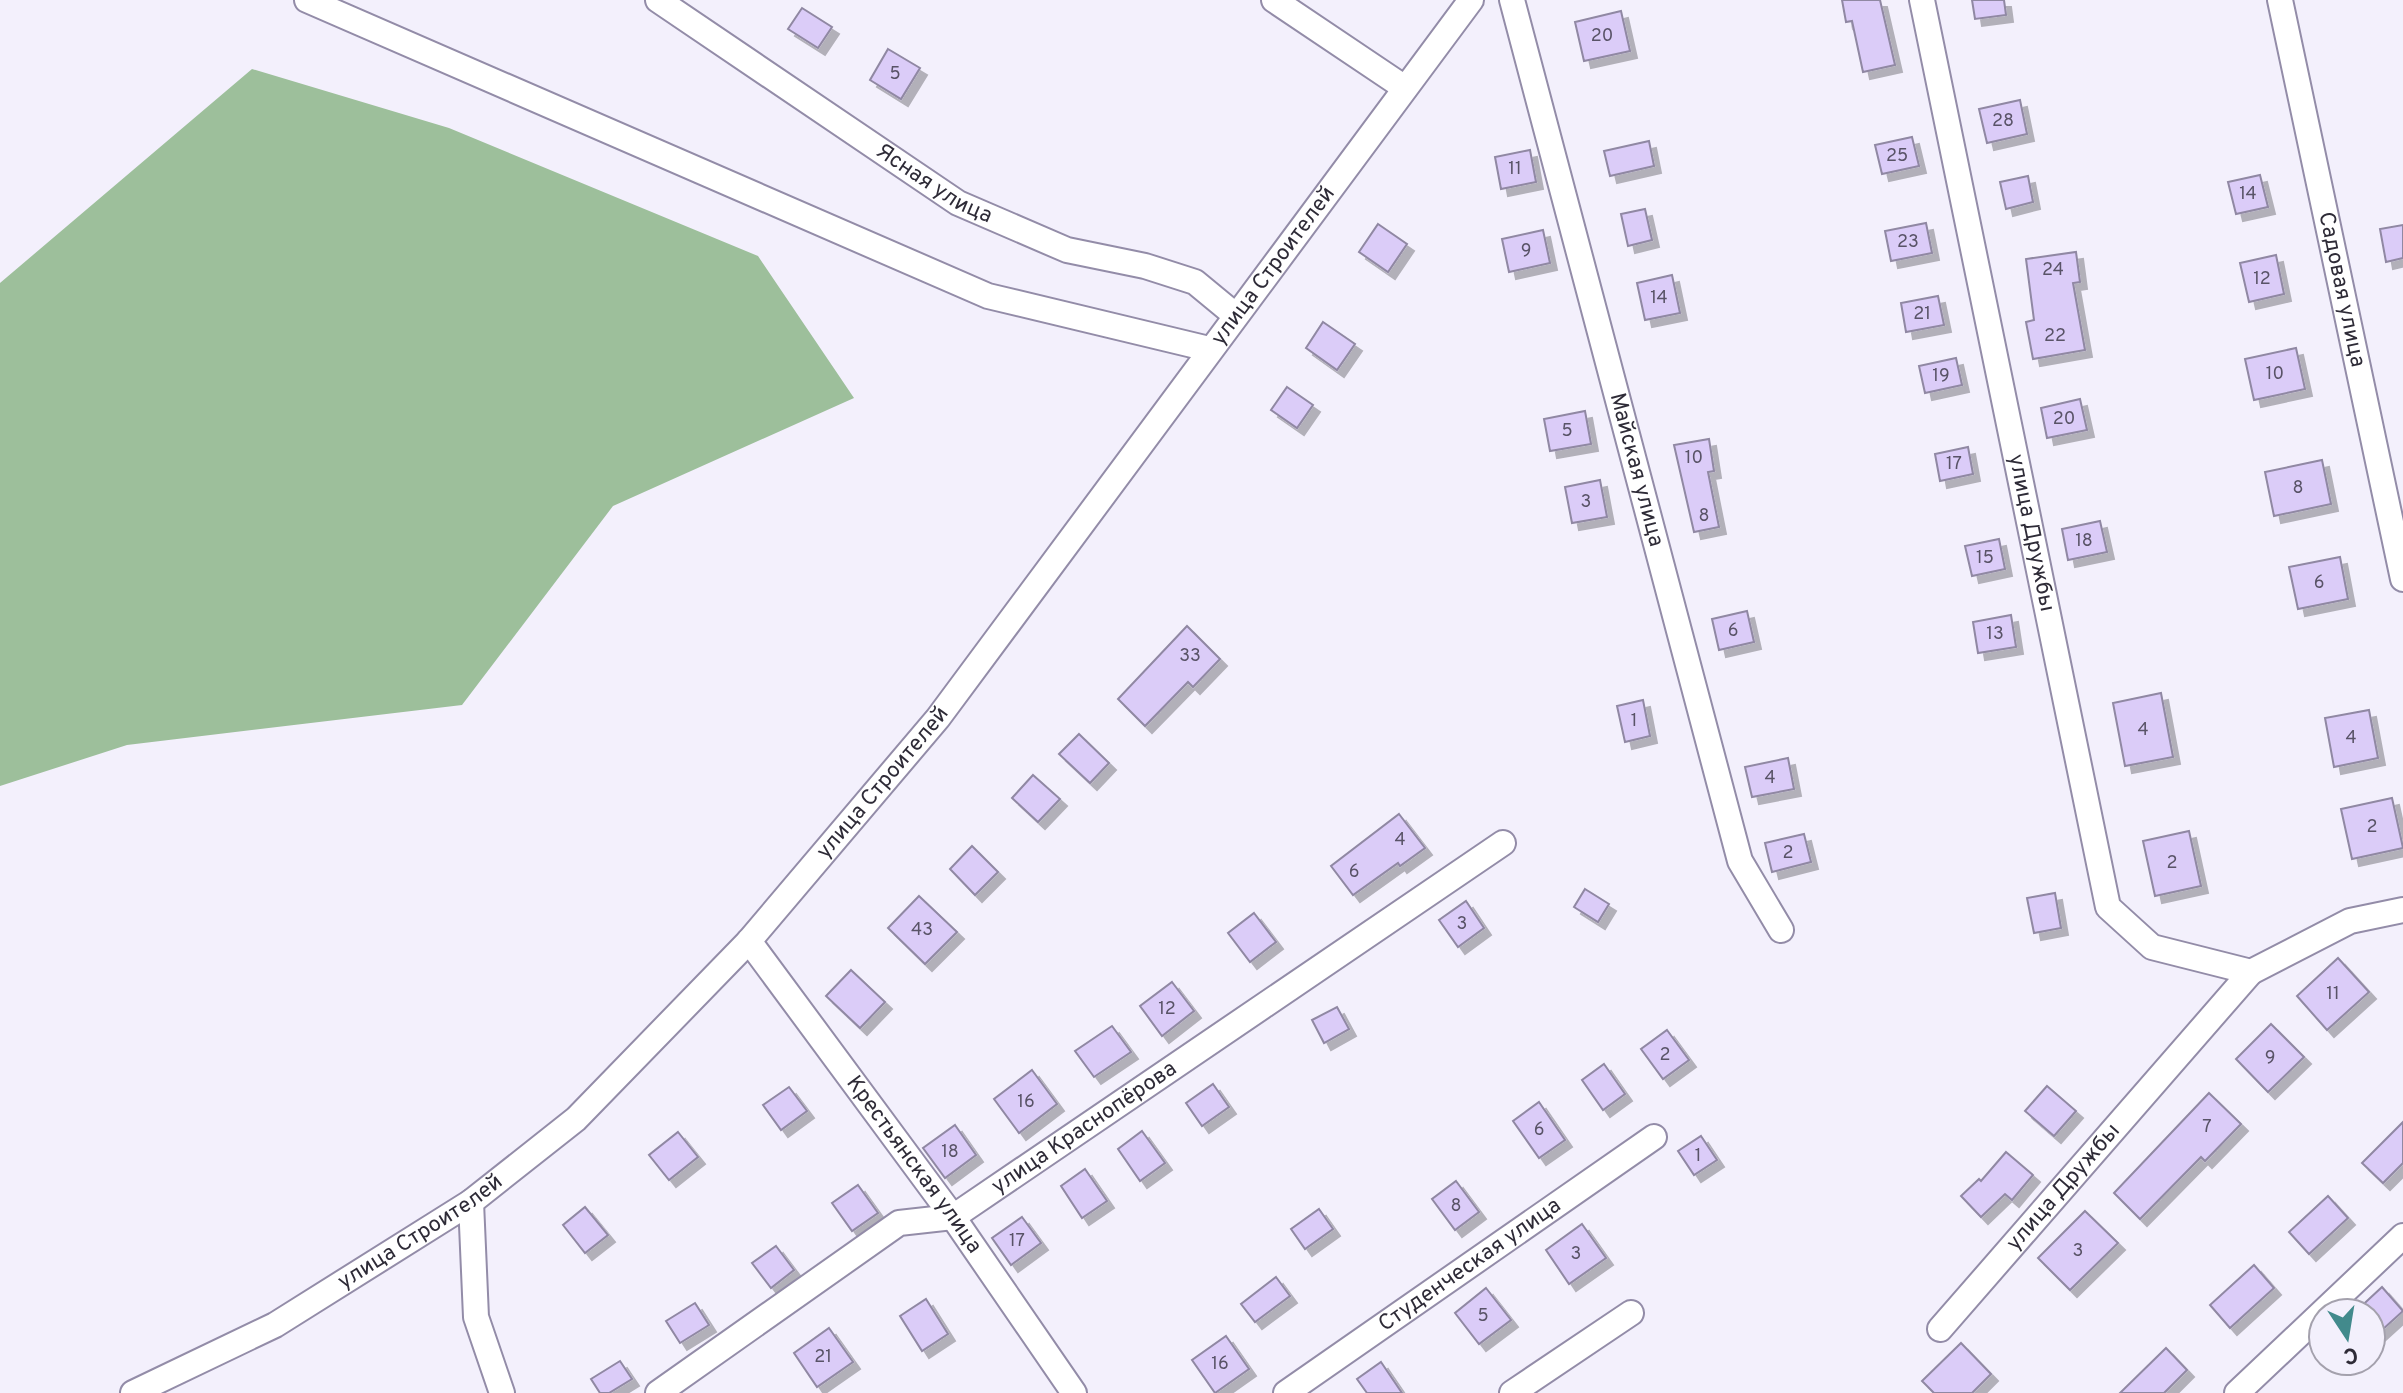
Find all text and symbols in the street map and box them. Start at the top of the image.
house number: 20 [1591,25,1613,48]
house number: 5 [889,63,901,86]
house number: 28 [1992,110,2014,133]
street label: Ясная улица [871,138,996,230]
house number: 25 [1886,145,1908,168]
house number: 11 [1508,158,1522,181]
street label: улица Строителей [1206,181,1341,351]
house number: 14 [2239,183,2257,206]
street label: Садовая улица [2312,209,2371,370]
house number: 23 [1897,231,1919,254]
house number: 9 [1521,240,1531,263]
house number: 24 [2042,259,2064,282]
house number: 12 [2253,268,2271,291]
house number: 14 [1650,287,1668,310]
house number: 21 [1913,303,1931,326]
house number: 22 [2044,325,2066,348]
house number: 10 [2266,363,2284,386]
house number: 19 [1932,365,1950,388]
street label: Майская улица [1603,390,1670,550]
house number: 20 [2053,408,2075,431]
house number: 5 [1561,420,1573,443]
house number: 10 [1685,447,1703,470]
street label: улица Дружбы [2002,452,2061,614]
house number: 17 [1946,453,1962,476]
house number: 8 [2293,477,2304,500]
house number: 3 [1581,491,1591,514]
house number: 8 [1699,505,1710,528]
house number: 18 [2075,530,2093,553]
house number: 15 [1976,547,1994,570]
house number: 6 [2314,572,2324,595]
house number: 6 [1728,620,1738,643]
house number: 13 [1986,623,2004,646]
house number: 33 [1179,645,1201,668]
street label: улица Строителей [811,702,955,865]
house number: 1 [1631,710,1637,733]
house number: 4 [2137,719,2149,742]
house number: 4 [2345,727,2357,750]
house number: 4 [1764,767,1776,790]
house number: 2 [2366,816,2378,839]
house number: 4 [1394,829,1406,852]
house number: 2 [1782,842,1794,865]
house number: 2 [2166,852,2178,875]
house number: 6 [1349,861,1359,884]
house number: 3 [1457,913,1467,936]
house number: 43 [911,919,933,942]
house number: 11 [2326,983,2340,1006]
house number: 12 [1158,998,1176,1021]
house number: 2 [1659,1044,1671,1067]
house number: 9 [2265,1047,2275,1070]
street label: улица Краснопёрова [987,1055,1182,1200]
street label: Крестьянская улица [840,1071,988,1259]
house number: 16 [1017,1091,1035,1114]
house number: 7 [2202,1116,2212,1139]
street label: улица Дружбы [2001,1118,2126,1256]
house number: 6 [1534,1119,1544,1142]
house number: 18 [941,1141,959,1164]
house number: 1 [1695,1145,1701,1168]
street label: улица Строителей [333,1169,508,1296]
street label: Студенческая улица [1373,1192,1566,1338]
house number: 8 [1451,1195,1462,1218]
house number: 17 [1009,1230,1025,1253]
house number: 3 [2073,1240,2083,1263]
house number: 3 [1571,1243,1581,1266]
north arrow [2307,1297,2387,1377]
house number: 5 [1477,1305,1489,1328]
text: С [2341,1339,2360,1369]
house number: 21 [814,1346,832,1369]
house number: 16 [1211,1353,1229,1376]

